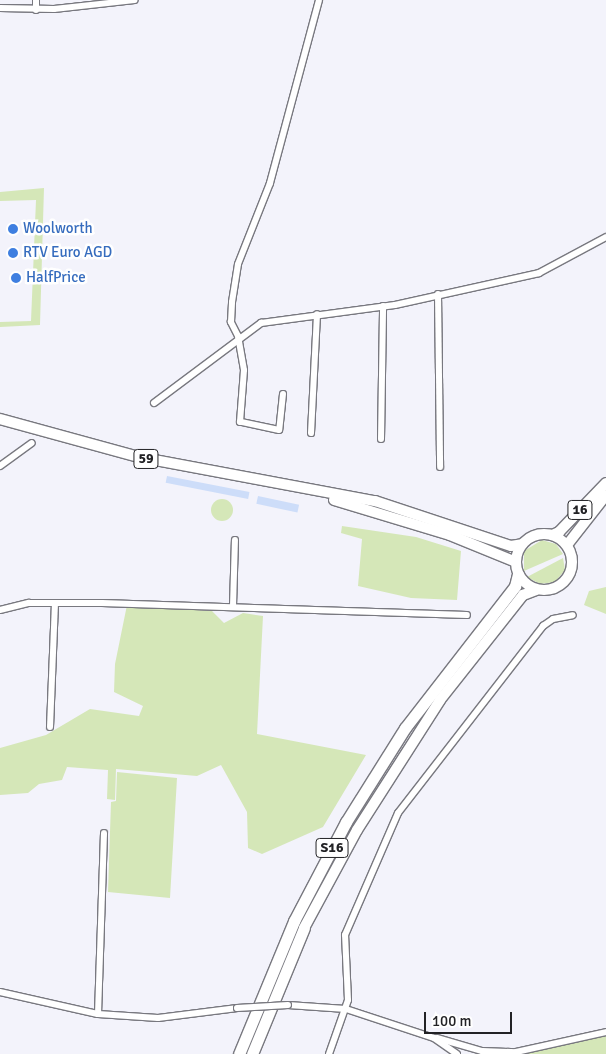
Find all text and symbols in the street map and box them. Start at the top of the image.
place label: Woolworth [23,220,93,238]
marker: Woolworth [7,223,19,235]
place label: RTV Euro AGD [23,244,112,262]
marker: RTV Euro AGD [7,247,19,259]
place label: HalfPrice [26,269,86,287]
marker: HalfPrice [10,272,22,284]
road number: 59 [132,448,160,470]
road number: 16 [566,498,594,522]
road number: S16 [314,836,350,860]
scale bar [426,1002,514,1034]
text: 100 m [432,1012,472,1030]

